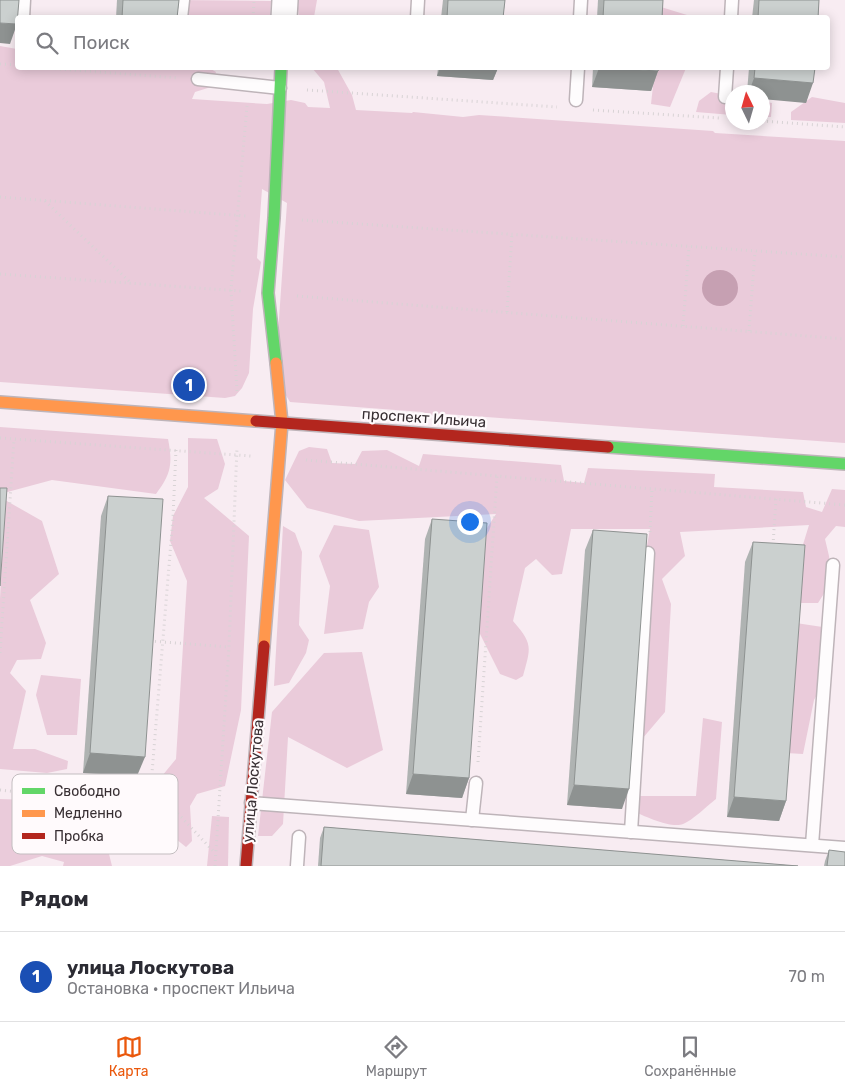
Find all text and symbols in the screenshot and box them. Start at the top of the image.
search box [15,15,830,70]
icon: search [33,29,61,57]
text: Поиск [73,31,130,54]
north arrow [725,85,770,130]
pin: 1 [173,366,205,404]
street label: проспект Ильича [361,405,487,431]
your location [457,509,483,535]
street label: улица Лоскутова [239,719,267,843]
legend [12,774,178,854]
text: Свободно [54,783,120,800]
text: Медленно [54,805,122,822]
text: Пробка [54,828,104,845]
text: Рядом [20,886,89,911]
text: улица Лоскутова [67,956,234,979]
text: 1 [32,967,40,986]
text: 70 m [788,967,825,986]
text: Остановка · проспект Ильича [67,979,295,998]
tab: Карта [109,1033,149,1080]
tab: Маршрут [366,1033,427,1080]
tab: Сохранённые [644,1033,736,1080]

